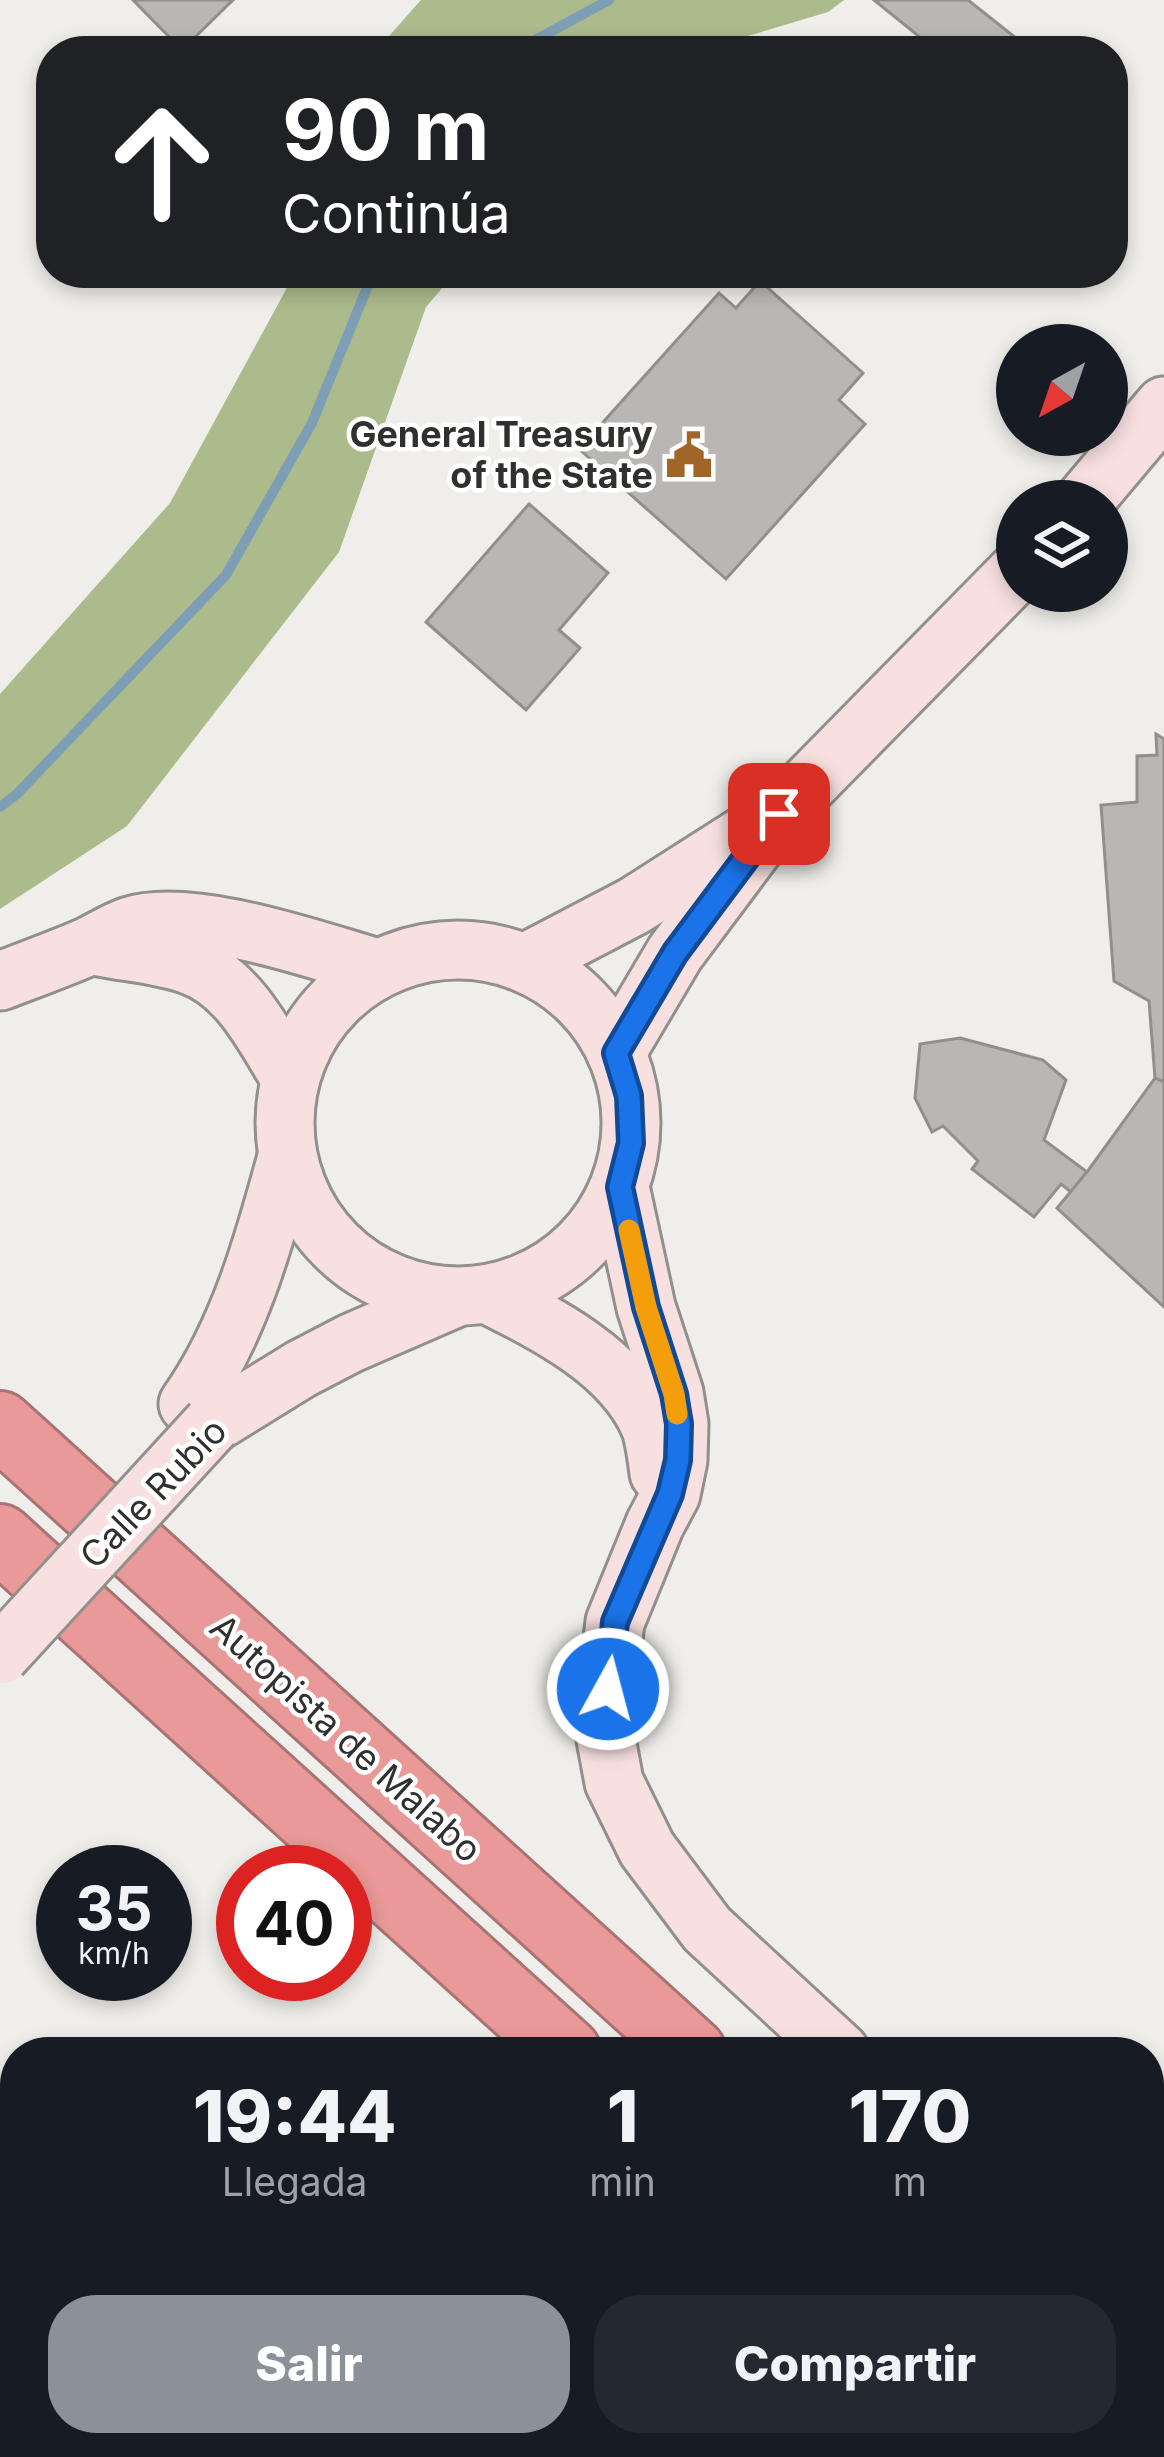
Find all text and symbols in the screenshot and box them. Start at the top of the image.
text: 90 m [282,79,490,180]
icon: ahead [84,84,240,240]
text: Continúa [282,181,511,246]
north arrow [996,324,1128,456]
map controls [996,324,1128,612]
place label: General Treasury of the State [349,412,653,497]
public building icon: General Treasury of the State [664,430,714,480]
button: layers [996,480,1128,612]
pin [728,763,830,865]
icon: arrive [746,781,812,847]
street label: Calle Rubio [71,1409,235,1577]
street label: Autopista de Malabo [201,1605,491,1871]
position arrow [545,1626,671,1752]
speed limit sign: 40 [216,1845,372,2001]
text: 35 [75,1872,153,1944]
text: km/h [78,1935,150,1971]
text: 19:44 [193,2072,397,2159]
text: 1 [607,2072,638,2159]
text: 170 [849,2072,971,2159]
text: Llegada [222,2158,368,2205]
text: min [589,2158,656,2205]
text: m [893,2158,927,2205]
button: Salir [48,2295,570,2433]
button: Compartir [594,2295,1116,2433]

